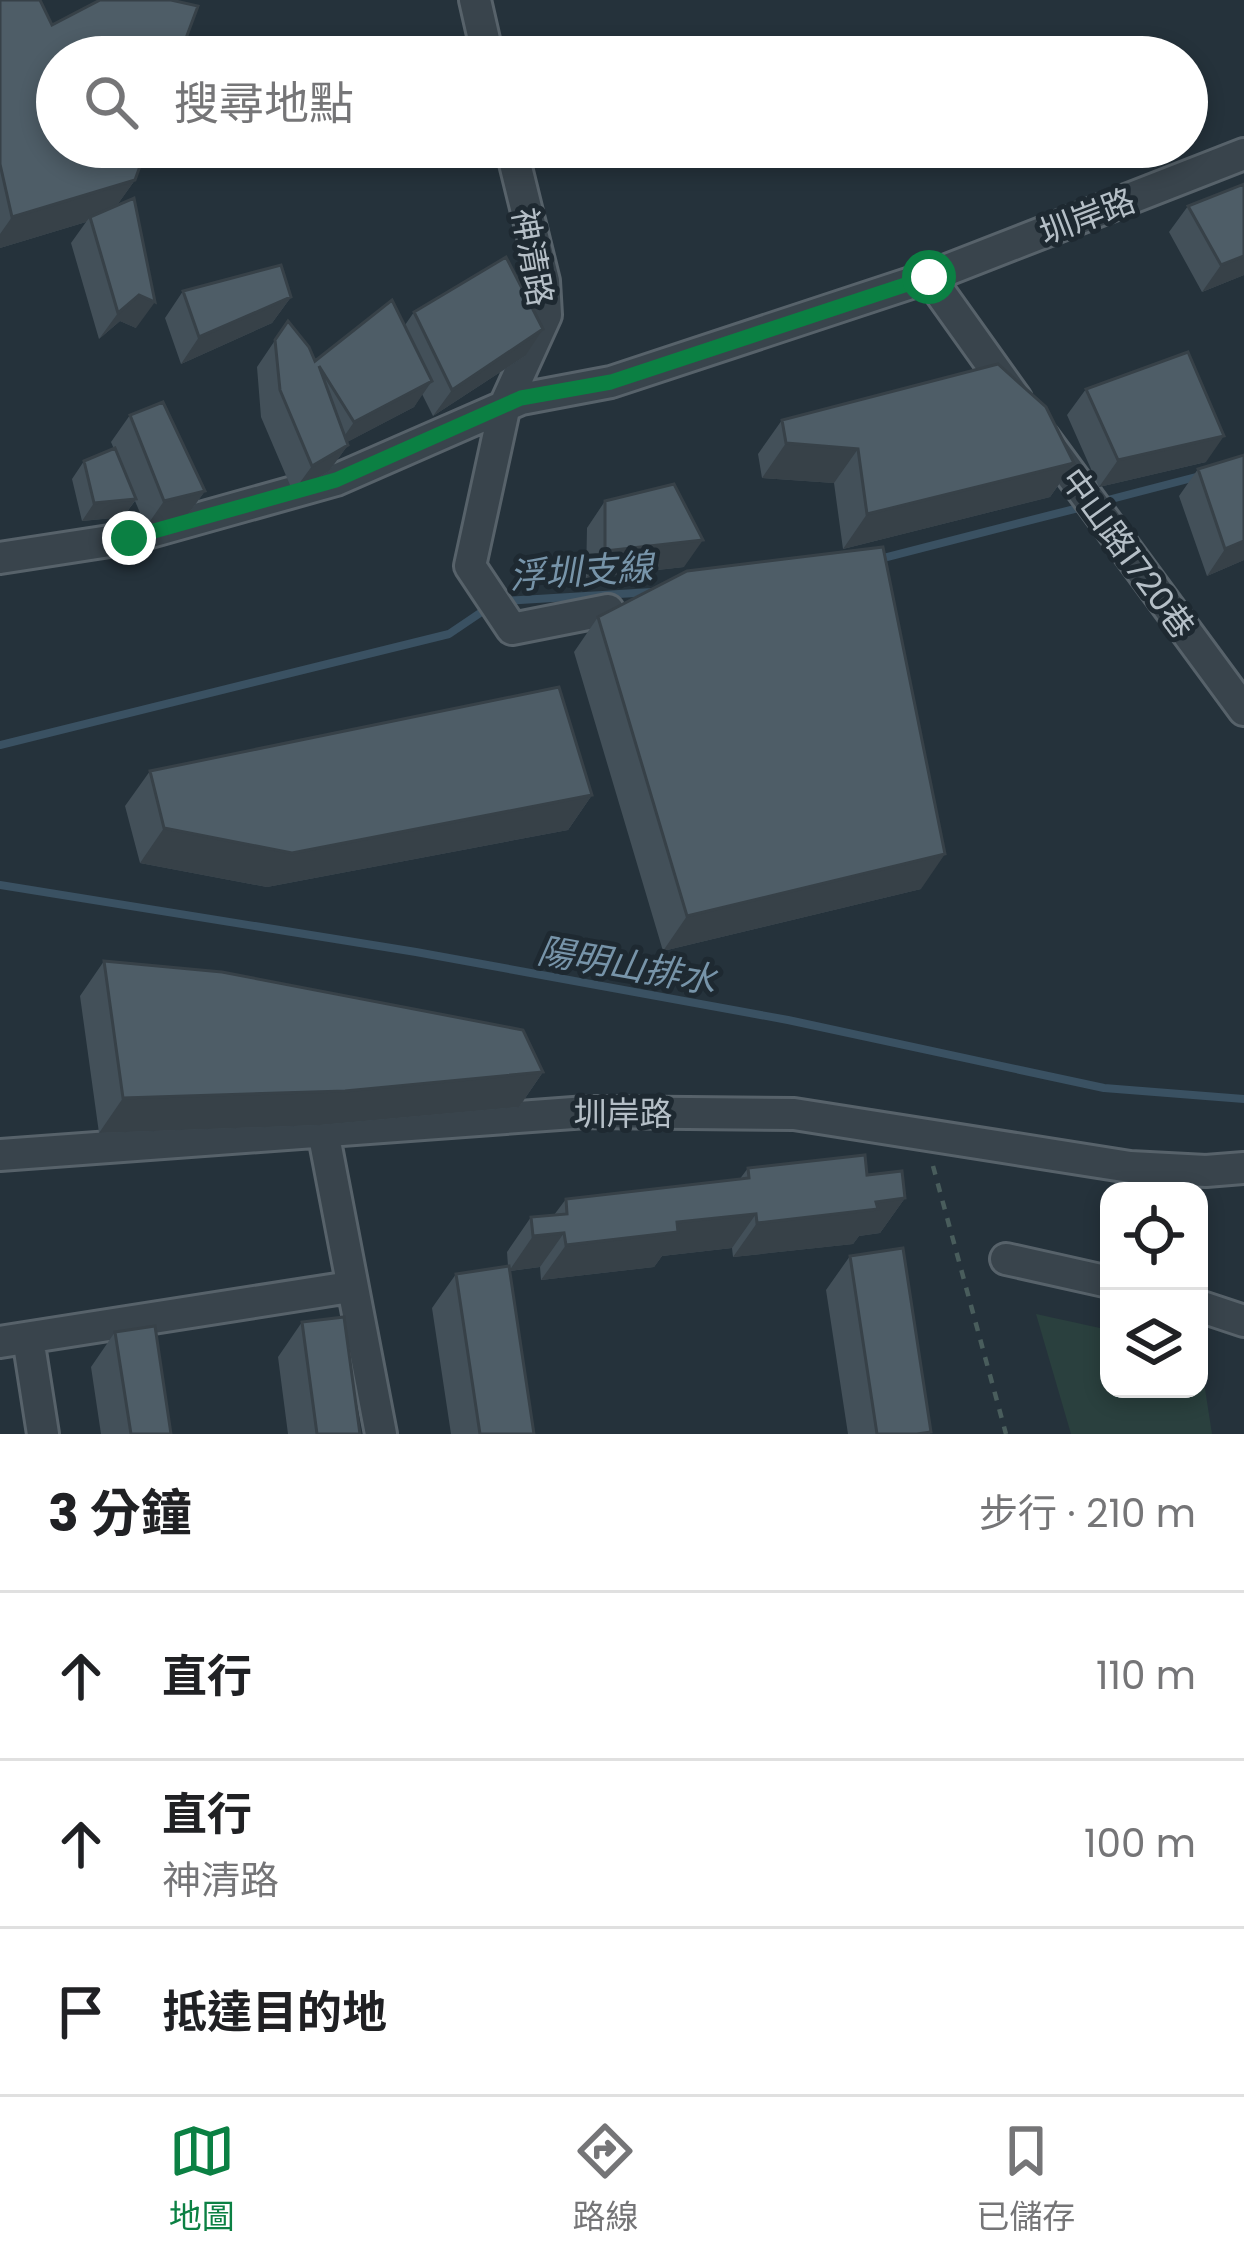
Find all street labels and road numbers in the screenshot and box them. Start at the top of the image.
street label: 圳岸路 [1033,177,1142,256]
street label: 神清路 [501,204,564,310]
street label: 中山路1720巷 [1050,458,1205,648]
street label: 圳岸路 [574,1090,673,1137]

